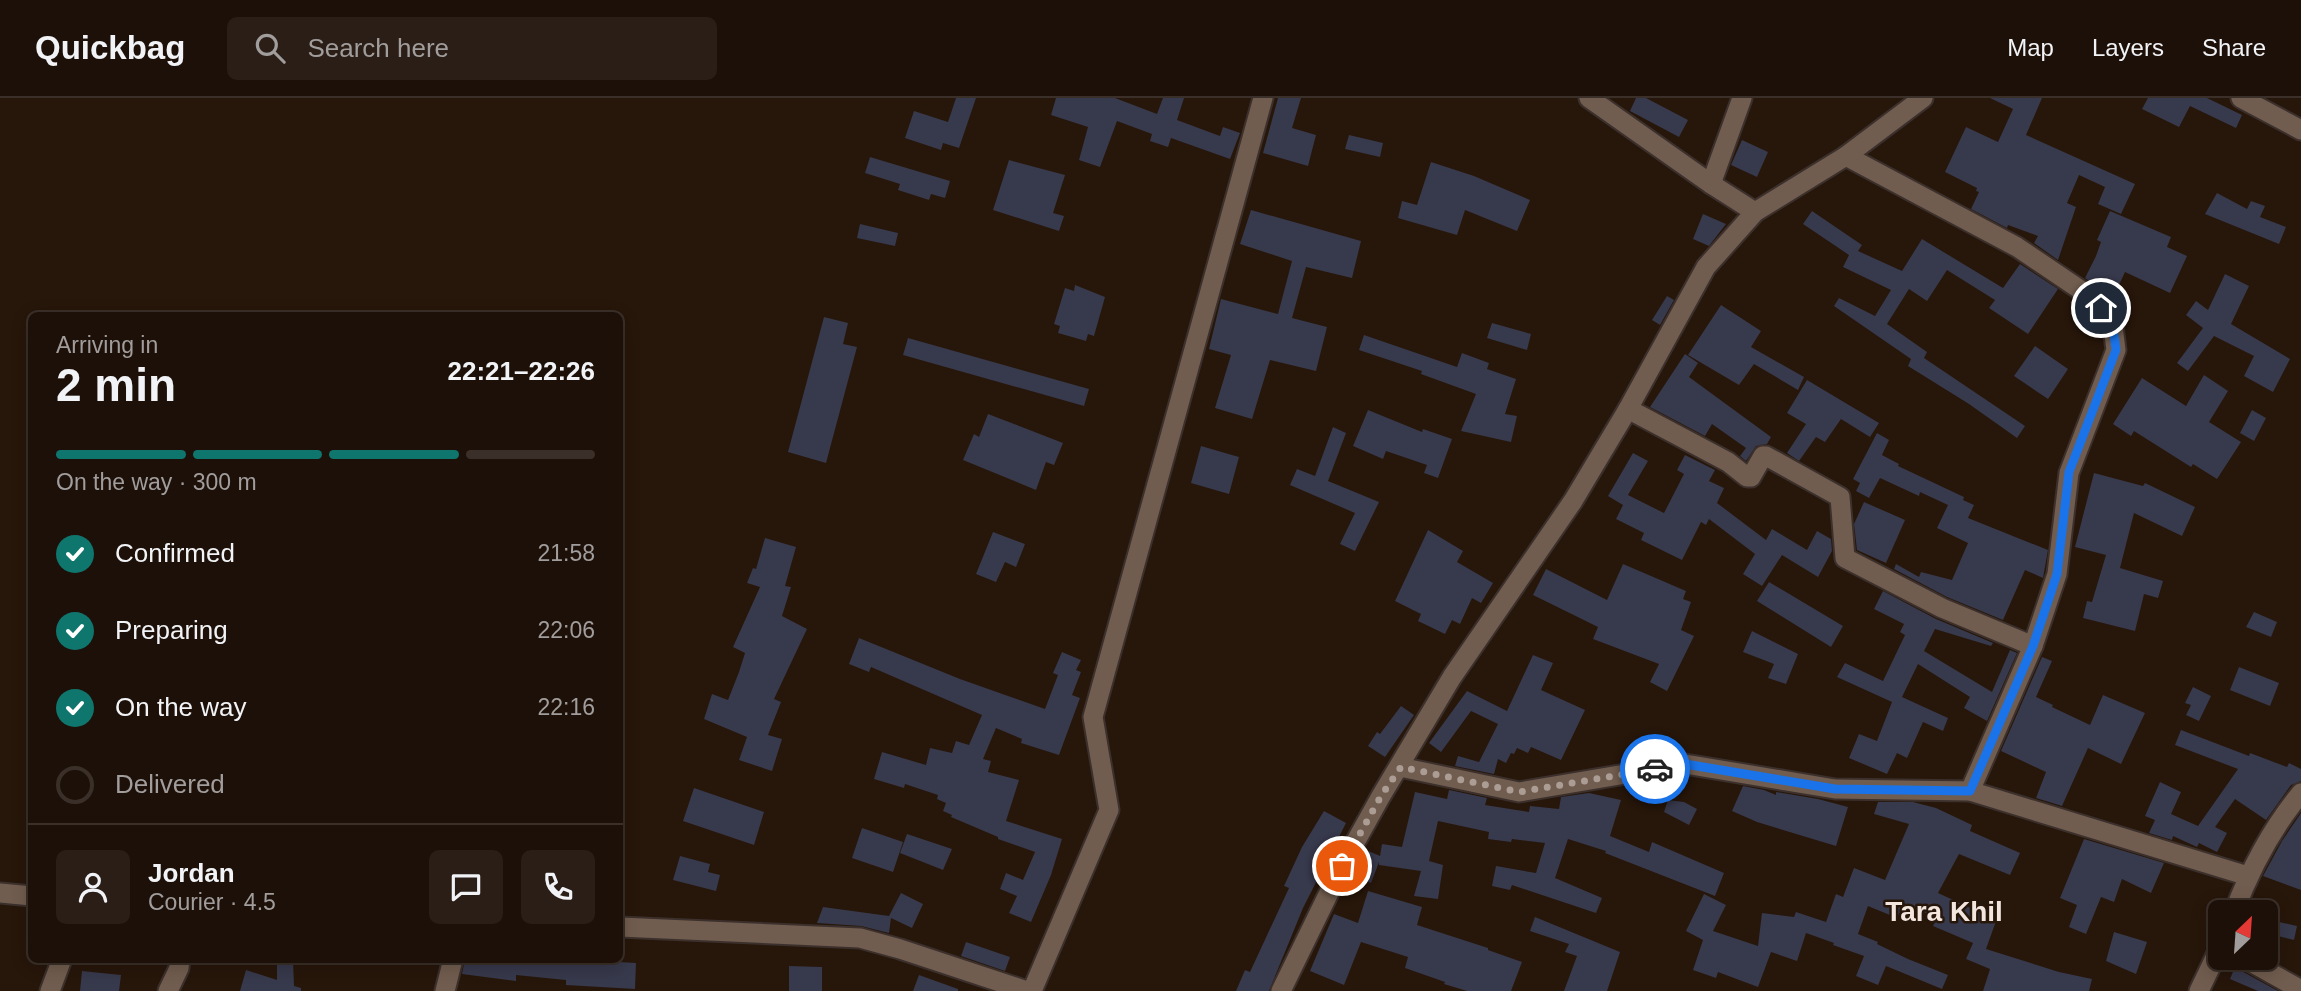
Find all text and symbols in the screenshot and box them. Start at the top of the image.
search box [227,17,717,80]
text: Quickbag [35,29,185,66]
icon: search [251,29,289,67]
text: Search here [307,33,449,63]
text: Map [2007,34,2054,61]
text: Layers [2092,34,2164,61]
text: Share [2202,34,2266,61]
pin [2071,278,2131,338]
icon: home [2082,289,2120,327]
text: Arriving in [56,332,158,358]
text: 22:21–22:26 [448,356,595,386]
text: 2 min [56,359,176,411]
text: On the way · 300 m [56,469,257,495]
icon: check [56,535,94,573]
text: Confirmed [115,538,235,568]
text: 21:58 [537,540,595,566]
icon: check [56,612,94,650]
text: Preparing [115,615,228,645]
text: 22:06 [537,617,595,643]
icon: check [56,689,94,727]
text: On the way [115,692,247,722]
text: 22:16 [537,694,595,720]
courier [1620,734,1690,804]
icon: car [1636,750,1674,788]
text: Delivered [115,769,225,799]
pin [1312,836,1372,896]
icon: bag [1323,847,1361,885]
button: person [56,850,130,924]
button: chat [429,850,503,924]
button: phone [521,850,595,924]
text: Jordan [148,858,235,888]
text: Courier · 4.5 [148,889,276,915]
district label: Tara Khil [1885,896,2003,927]
north arrow [2208,900,2278,970]
map controls [2208,900,2278,970]

